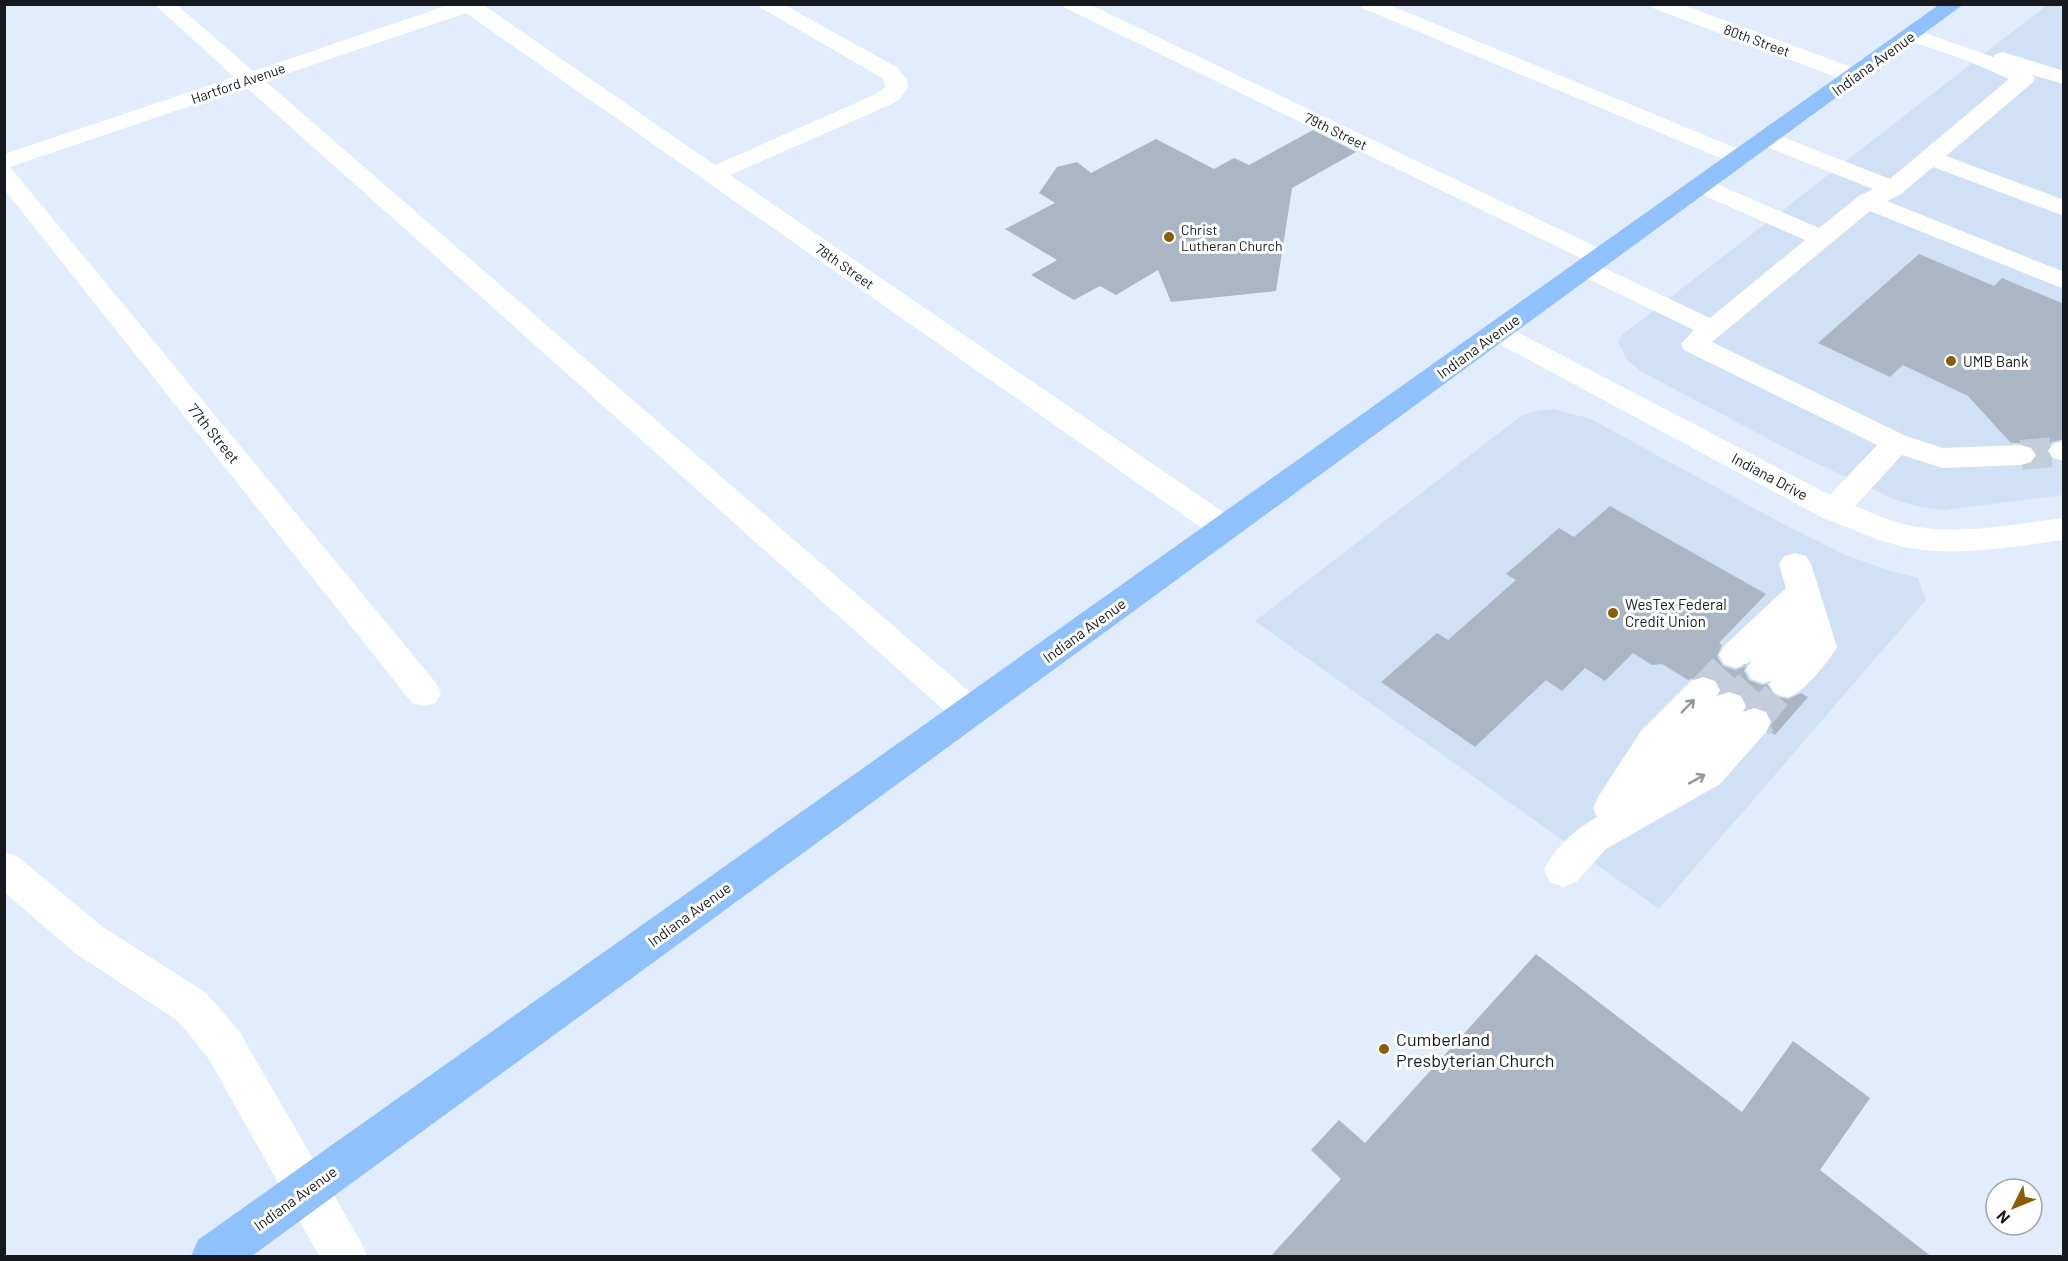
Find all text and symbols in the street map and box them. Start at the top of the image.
street label: 80th Street [1722,20,1792,60]
street label: Indiana Avenue [1828,27,1918,99]
street label: Hartford Avenue [189,59,287,107]
street label: 79th Street [1302,109,1370,153]
place label: Christ Lutheran Church [1181,221,1282,254]
marker: Christ Lutheran Church [1162,230,1176,244]
street label: 78th Street [812,240,878,292]
street label: Indiana Avenue [1433,310,1523,382]
place label: UMB Bank [1963,352,2029,370]
marker: UMB Bank [1944,354,1958,368]
street label: 77th Street [184,399,244,467]
street label: Indiana Drive [1729,448,1811,504]
street label: Indiana Avenue [1039,594,1129,666]
place label: WesTex Federal Credit Union [1625,595,1727,630]
marker: WesTex Federal Credit Union [1606,606,1620,620]
one-way arrow [1680,698,1695,713]
one-way arrow [1688,773,1705,785]
street label: Indiana Avenue [644,878,734,950]
place label: Cumberland Presbyterian Church [1396,1028,1555,1071]
marker: Cumberland Presbyterian Church [1377,1042,1391,1056]
street label: Indiana Avenue [250,1162,340,1234]
north arrow [1984,1177,2044,1237]
text: N [1992,1207,2013,1228]

